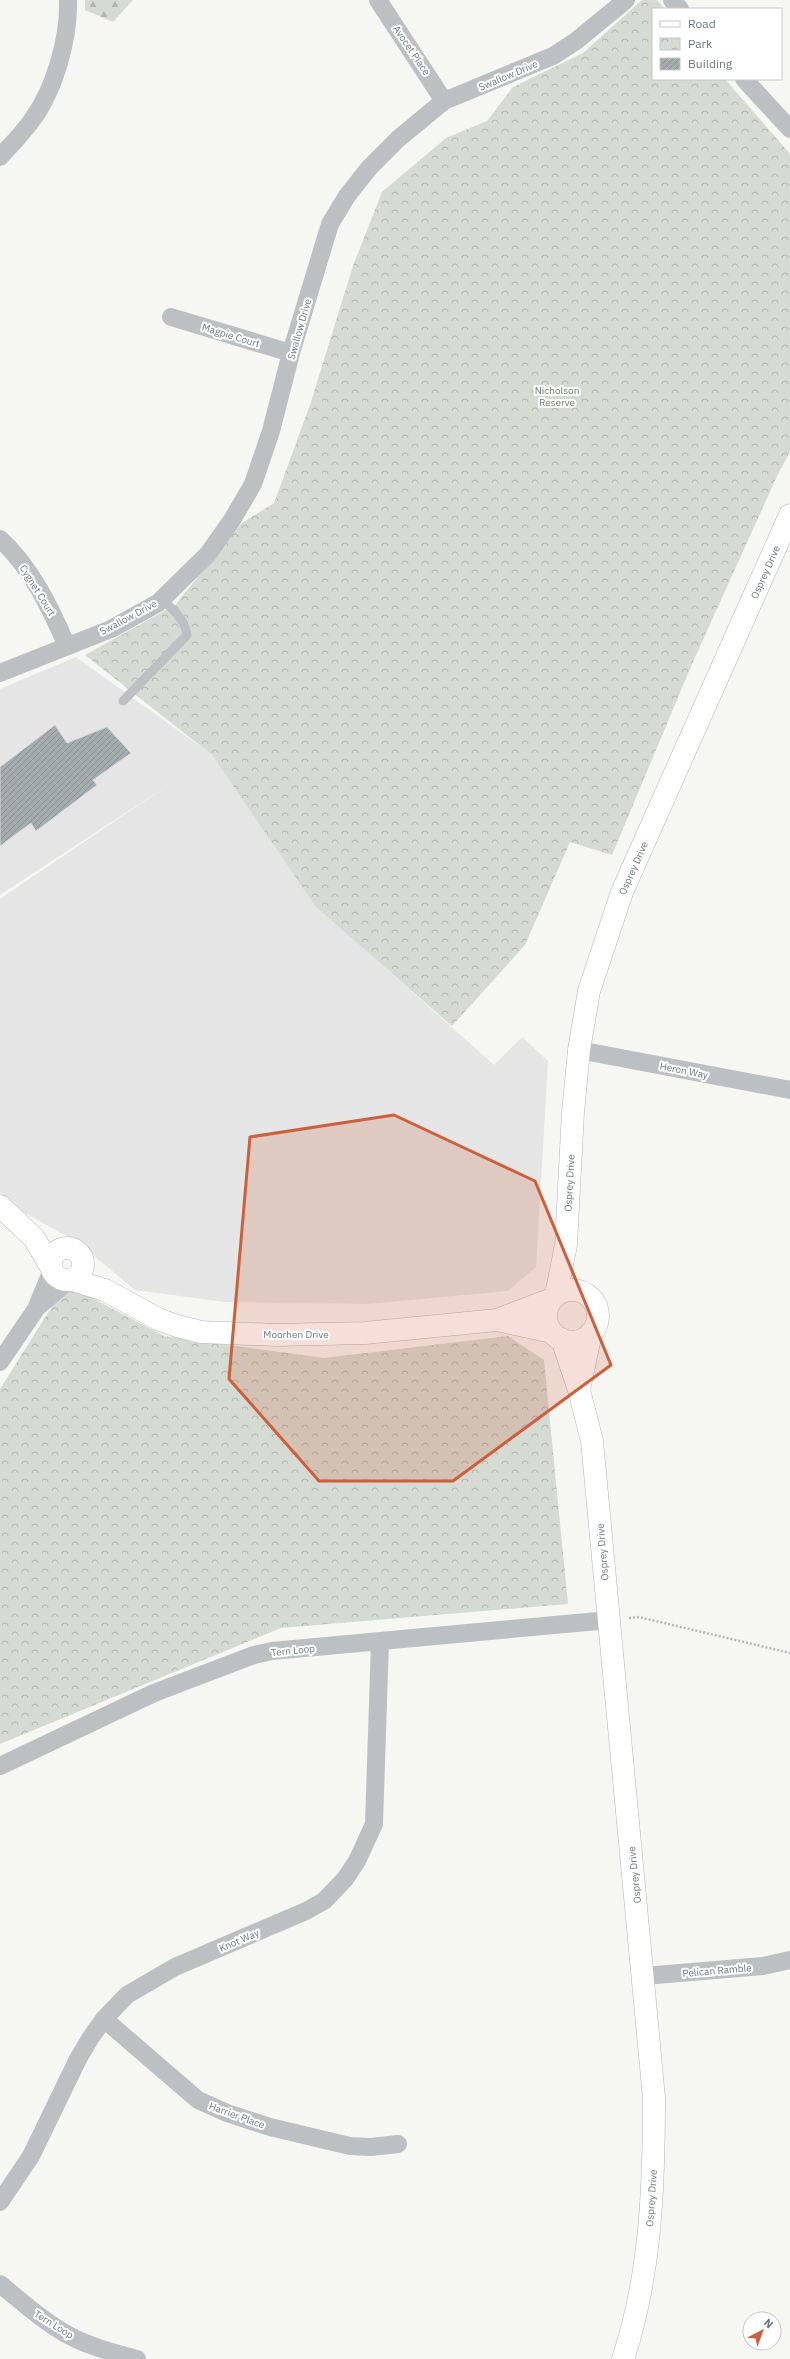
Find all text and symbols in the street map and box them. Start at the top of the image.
legend [652,8,782,80]
text: Road [688,16,716,31]
street label: Avocet Place [390,23,433,78]
text: Park [688,36,713,51]
text: Building [688,56,733,71]
street label: Swallow Drive [477,57,540,94]
street label: Swallow Drive [285,297,315,361]
street label: Magpie Court [200,321,262,351]
park label: Nicholson Reserve [535,384,579,409]
street label: Osprey Drive [748,543,783,601]
street label: Cygnet Court [17,562,59,619]
street label: Swallow Drive [97,597,160,638]
street label: Osprey Drive [616,839,651,897]
street label: Heron Way [659,1059,709,1082]
street label: Osprey Drive [562,1154,578,1212]
street label: Moorhen Drive [263,1328,329,1341]
street label: Osprey Drive [593,1522,611,1581]
street label: Tern Loop [270,1642,316,1659]
street label: Osprey Drive [625,1845,644,1904]
street label: Knot Way [217,1926,261,1955]
street label: Pelican Ramble [682,1961,753,1980]
street label: Harrier Place [207,2099,267,2132]
street label: Osprey Drive [643,2168,660,2227]
street label: Tern Loop [32,2307,76,2342]
north arrow [742,2311,782,2351]
text: N [761,2316,776,2331]

